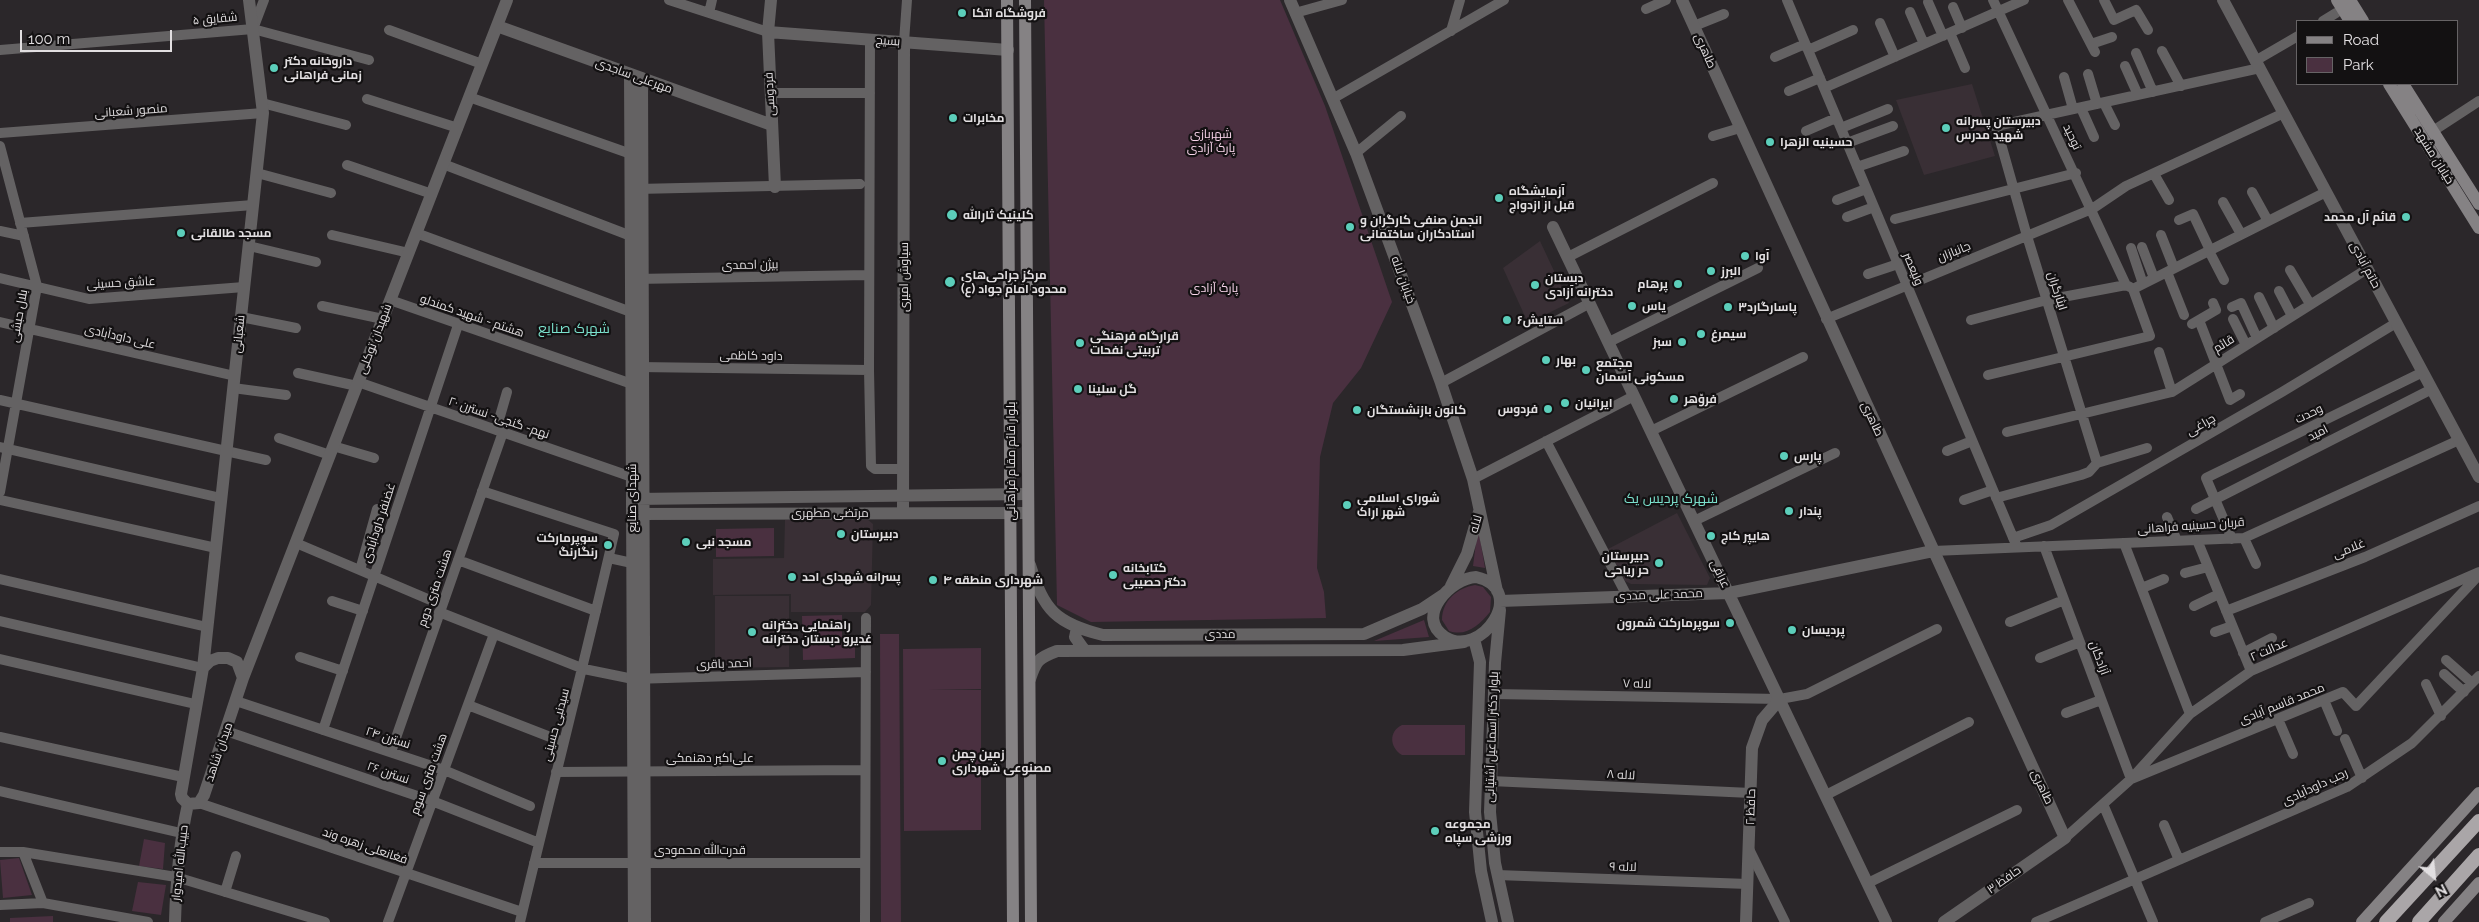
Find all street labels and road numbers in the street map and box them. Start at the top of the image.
street label: شقایق ۵ [192,10,238,28]
street label: طاهری [1691,31,1719,71]
street label: بسیج [875,33,901,49]
street label: مهرعلی ساجدی [593,55,675,97]
street label: فردوسی [762,72,778,116]
street label: منصور شعبانی [94,101,168,121]
street label: توحید [2060,122,2084,152]
street label: خیابان مشهد [2411,125,2457,187]
street label: جانبازان [1935,239,1973,265]
street label: حاتم آبادی [2347,239,2383,291]
street label: سیاوش امیری [897,242,911,312]
street label: ولیعصر [1900,250,1926,288]
street label: خیابان لاله [1388,254,1418,306]
street label: بیژن احمدی [722,257,778,273]
street label: ایثارگران [2044,270,2070,312]
street label: عاشق حسینی [86,274,156,292]
street label: بلال حبشی [7,288,31,344]
street label: هشتم - شهید کمندلو [418,291,526,341]
street label: شهیدان توکلی [355,302,395,376]
street label: شعبانی [230,314,248,354]
street label: علی داودآبادی [83,322,157,352]
street label: قائم [2211,332,2237,356]
street label: داود کاظمی [719,348,783,364]
street label: نهم- گنجی- نسترن ۲۰ [447,394,551,442]
street label: طاهری [1858,399,1886,439]
street label: وحدت [2293,401,2325,427]
street label: بلوار قائم مقام فراهانی [1004,402,1018,520]
street label: چراغی [2184,411,2218,439]
street label: امید [2305,422,2331,444]
street label: شهدای صنایع [625,464,639,532]
street label: غضنفر داودآبادی [359,481,399,565]
street label: مرتضی مطهری [791,506,869,520]
street label: لاله [1467,513,1485,535]
street label: قربان حسینیه فراهانی [2137,515,2245,537]
street label: غلامی [2331,536,2367,562]
street label: هشت متری دوم [415,547,455,629]
street label: عراقی [1707,558,1733,590]
street label: محمد علی مددی [1615,586,1703,604]
street label: مددی [1205,627,1235,641]
street label: عدالت ۲ [2248,635,2290,665]
street label: آزادگان [2086,639,2112,677]
street label: احمد باقری [696,656,752,672]
street label: بلوار دکتر اسماعیل آشتیانی [1483,671,1501,803]
street label: لاله ۷ [1623,677,1651,691]
street label: محمد قاسم آبادی [2237,680,2327,728]
street label: سیدنبی حسینی [539,687,573,763]
street label: میدان شاهد [202,721,236,783]
street label: نسترن ۲۴ [364,724,412,752]
street label: هشت متری سوم [408,731,450,817]
street label: علی‌اکبر دهنمکی [666,751,754,765]
street label: نسترن ۲۶ [365,759,411,787]
street label: رجب داودآبادی [2280,766,2350,808]
street label: لاله ۸ [1606,767,1636,783]
street label: طاهری [2028,767,2056,807]
street label: حافظ ۲ [1743,789,1759,825]
street label: حبیب‌الله امیدوار [169,824,191,902]
street label: فغانعلی زهره وند [320,825,410,867]
street label: قدرت‌الله محمودی [654,843,746,857]
street label: لاله ۹ [1609,859,1637,875]
street label: حافظ ۳ [1984,863,2024,897]

